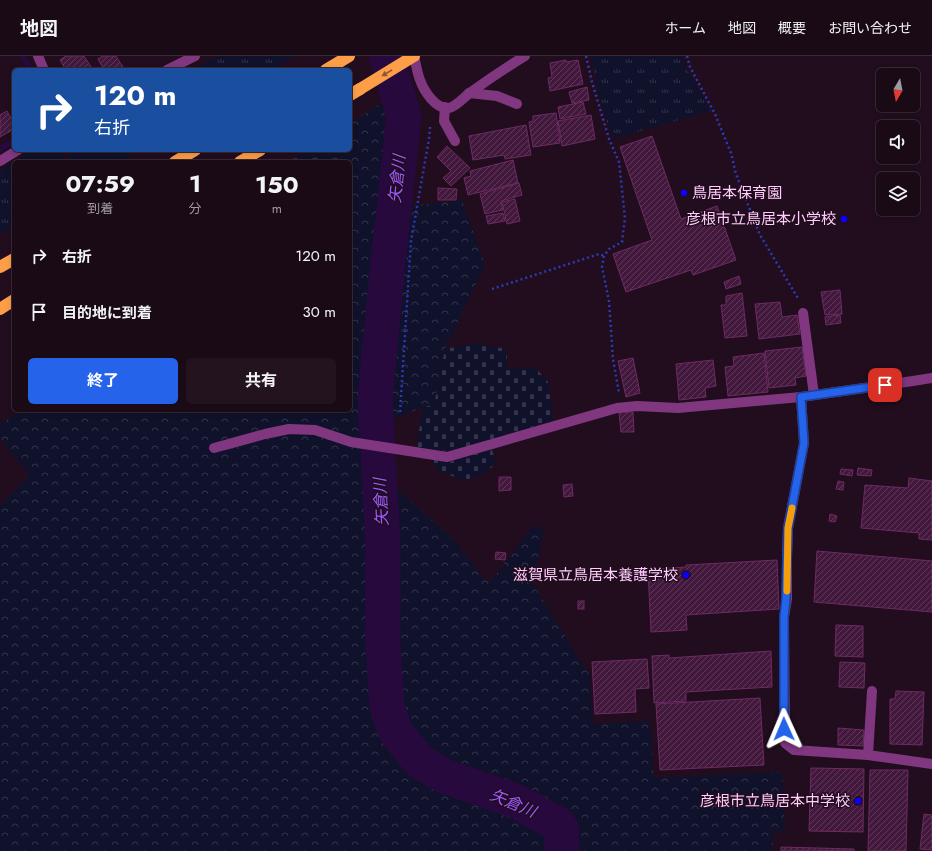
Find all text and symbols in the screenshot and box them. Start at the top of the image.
text: 地図 [20,15,58,42]
text: ホーム [664,18,706,38]
text: 地図 [728,18,756,38]
text: 概要 [778,18,806,38]
text: お問い合わせ [828,18,912,38]
north arrow [876,68,920,112]
map controls [876,68,920,216]
one-way arrow [381,69,393,76]
text: 120 m [94,75,177,116]
icon: right [28,84,80,136]
text: 右折 [94,115,130,141]
button: sound [876,120,920,164]
water label: 矢倉川 [383,152,411,204]
text: 07:59 [65,166,135,201]
text: 1 [189,166,201,201]
text: 150 [255,167,299,202]
button: layers [876,172,920,216]
place label: 鳥居本保育園 [692,182,782,204]
marker: 鳥居本保育園 [679,188,689,198]
text: 到着 [87,199,113,218]
text: 分 [189,199,202,218]
text: m [272,199,282,218]
place label: 彦根市立鳥居本小学校 [686,208,836,230]
marker: 彦根市立鳥居本小学校 [839,214,849,224]
icon: right [28,245,50,267]
text: 120 m [296,245,336,267]
text: 右折 [62,246,92,268]
icon: arrive [28,301,50,323]
text: 30 m [303,301,336,323]
text: 目的地に到着 [62,302,152,324]
button: 終了 [28,358,178,404]
button: 共有 [186,358,336,404]
pin [868,368,902,402]
icon: arrive [874,374,896,396]
water label: 矢倉川 [368,475,394,527]
place label: 滋賀県立鳥居本養護学校 [513,564,678,586]
marker: 滋賀県立鳥居本養護学校 [681,570,691,580]
position arrow [763,708,805,750]
water label: 矢倉川 [486,783,541,824]
place label: 彦根市立鳥居本中学校 [700,790,850,812]
marker: 彦根市立鳥居本中学校 [853,796,863,806]

